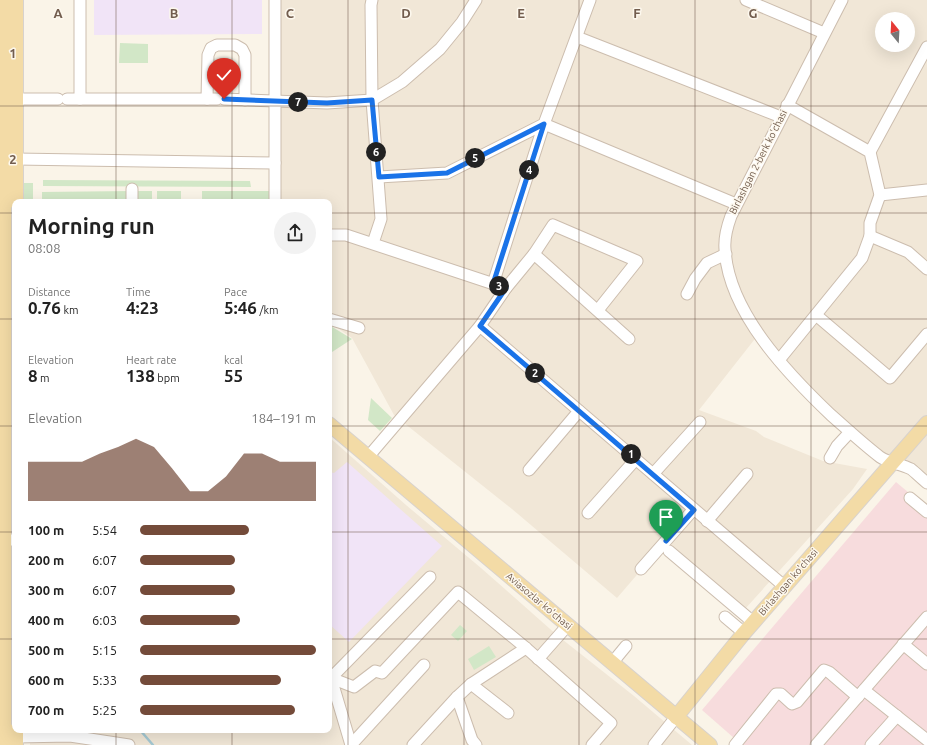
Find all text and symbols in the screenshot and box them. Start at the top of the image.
text: A [53,6,63,20]
text: B [170,6,179,20]
text: C [286,6,295,20]
text: D [401,6,411,20]
text: E [517,6,525,20]
text: F [633,6,641,20]
text: G [749,6,758,20]
north arrow [875,12,915,52]
map controls [875,12,915,52]
text: 1 [9,46,17,60]
pin [207,58,241,99]
icon: check [213,64,235,86]
pin: 7 [288,92,308,112]
text: 7 [295,96,301,108]
street label: Birlashgan 2-berk ko'chasi [727,108,789,216]
pin: 6 [366,142,386,162]
text: 6 [373,146,379,158]
pin: 5 [465,148,485,168]
text: 2 [9,152,17,166]
text: 5 [472,152,478,164]
pin: 4 [519,160,539,180]
text: 4 [526,164,532,176]
button: share [274,212,316,254]
text: Morning run [28,213,155,238]
text: 08:08 [28,241,61,255]
pin: 3 [489,276,509,296]
text: 3 [496,280,502,292]
text: Distance [28,286,71,298]
text: Time [126,286,151,298]
text: Pace [224,286,247,298]
text: 0.76 [28,298,61,317]
text: 4:23 [126,298,159,317]
text: 5:46 [224,298,257,317]
text: km [61,304,79,316]
text: /km [257,304,279,316]
text: Elevation [28,354,74,366]
text: Heart rate [126,354,177,366]
text: kcal [224,354,243,366]
pin: 2 [525,363,545,383]
text: 8 [28,366,38,385]
text: 138 [126,366,155,385]
text: 55 [224,366,243,385]
text: 2 [532,367,538,379]
text: m [38,372,50,384]
text: bpm [155,372,180,384]
text: Elevation [28,411,82,425]
text: 184–191 m [251,411,316,425]
pin: 1 [621,444,641,464]
text: 1 [628,448,634,460]
pin [649,500,683,541]
icon: arrive [655,506,677,528]
text: 100 m [28,523,64,537]
text: 5:54 [92,523,117,537]
street label: Birlashgan ko'chasi [756,547,820,617]
text: 200 m [28,553,64,567]
text: 6:07 [92,553,117,567]
street label: Aviasozlar ko'chasi [504,570,574,632]
text: 300 m [28,583,64,597]
text: 6:07 [92,583,117,597]
text: 400 m [28,613,64,627]
text: 6:03 [92,613,117,627]
text: 500 m [28,643,64,657]
text: 5:15 [92,643,117,657]
text: 600 m [28,673,64,687]
text: 5:33 [92,673,117,687]
text: 700 m [28,703,64,717]
text: 5:25 [92,703,117,717]

